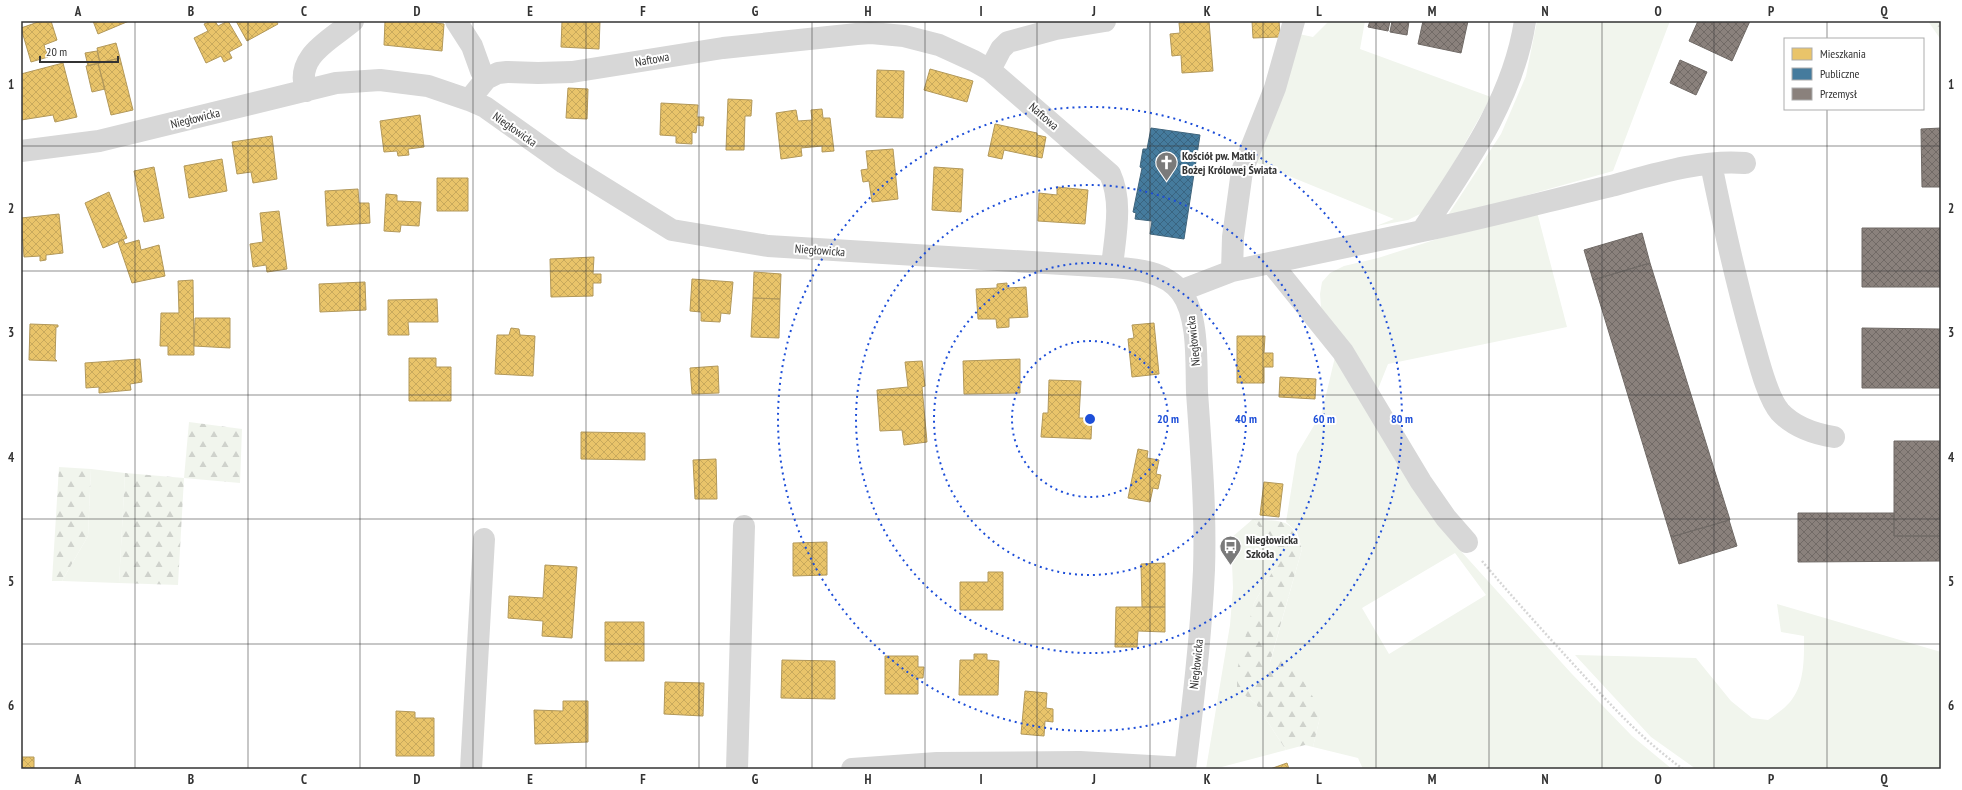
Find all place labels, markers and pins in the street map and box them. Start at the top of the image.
place label: Kościół pw. Matki Bożej Królowej Świata [1182,148,1277,177]
church icon: Kościół pw. Matki Bożej Królowej Świata [1154,149,1180,182]
centre of rings [1083,412,1097,426]
place label: Niegłowicka Szkoła [1246,532,1298,561]
bus stop icon: Niegłowicka Szkoła [1217,533,1243,566]

